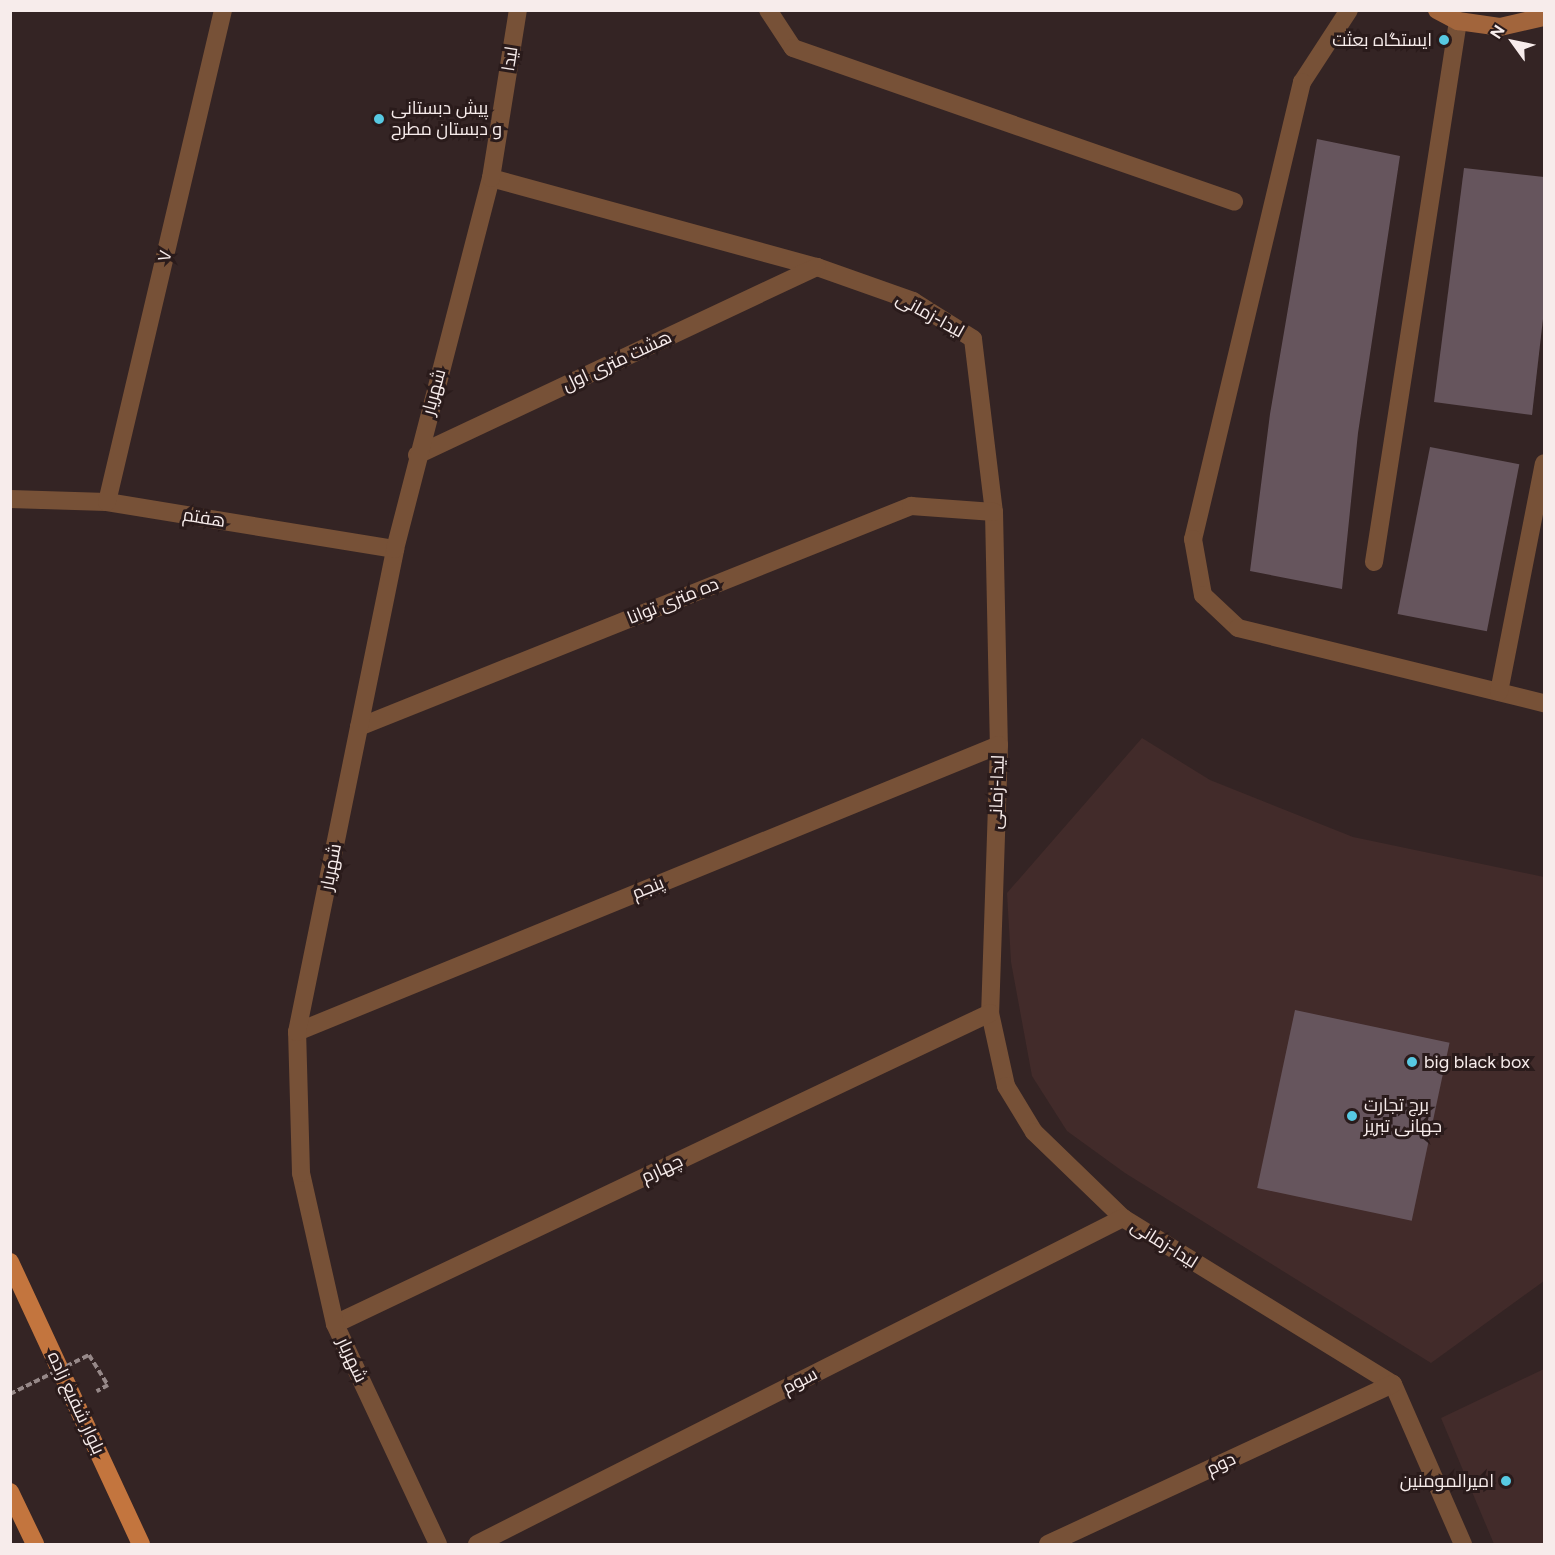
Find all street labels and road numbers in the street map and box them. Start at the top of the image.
street label: لیدا [497,45,523,73]
street label: ۷ [153,248,177,264]
street label: لیدا-زمانی [892,287,968,343]
street label: هشت متری اول [559,326,675,396]
street label: شهریار [417,366,451,418]
street label: هفتم [181,504,227,532]
street label: ده متری توانا [624,573,722,629]
street label: لیدا-زمانی [985,754,1009,830]
street label: شهریار [316,842,346,892]
street label: پنجم [629,872,667,904]
street label: چهارم [638,1150,686,1188]
street label: لیدا-زمانی [1127,1215,1201,1273]
street label: شهریار [332,1334,372,1386]
street label: بلوار شفیع زاده [43,1348,109,1458]
street label: سوم [779,1363,821,1399]
street label: دوم [1203,1448,1239,1480]

